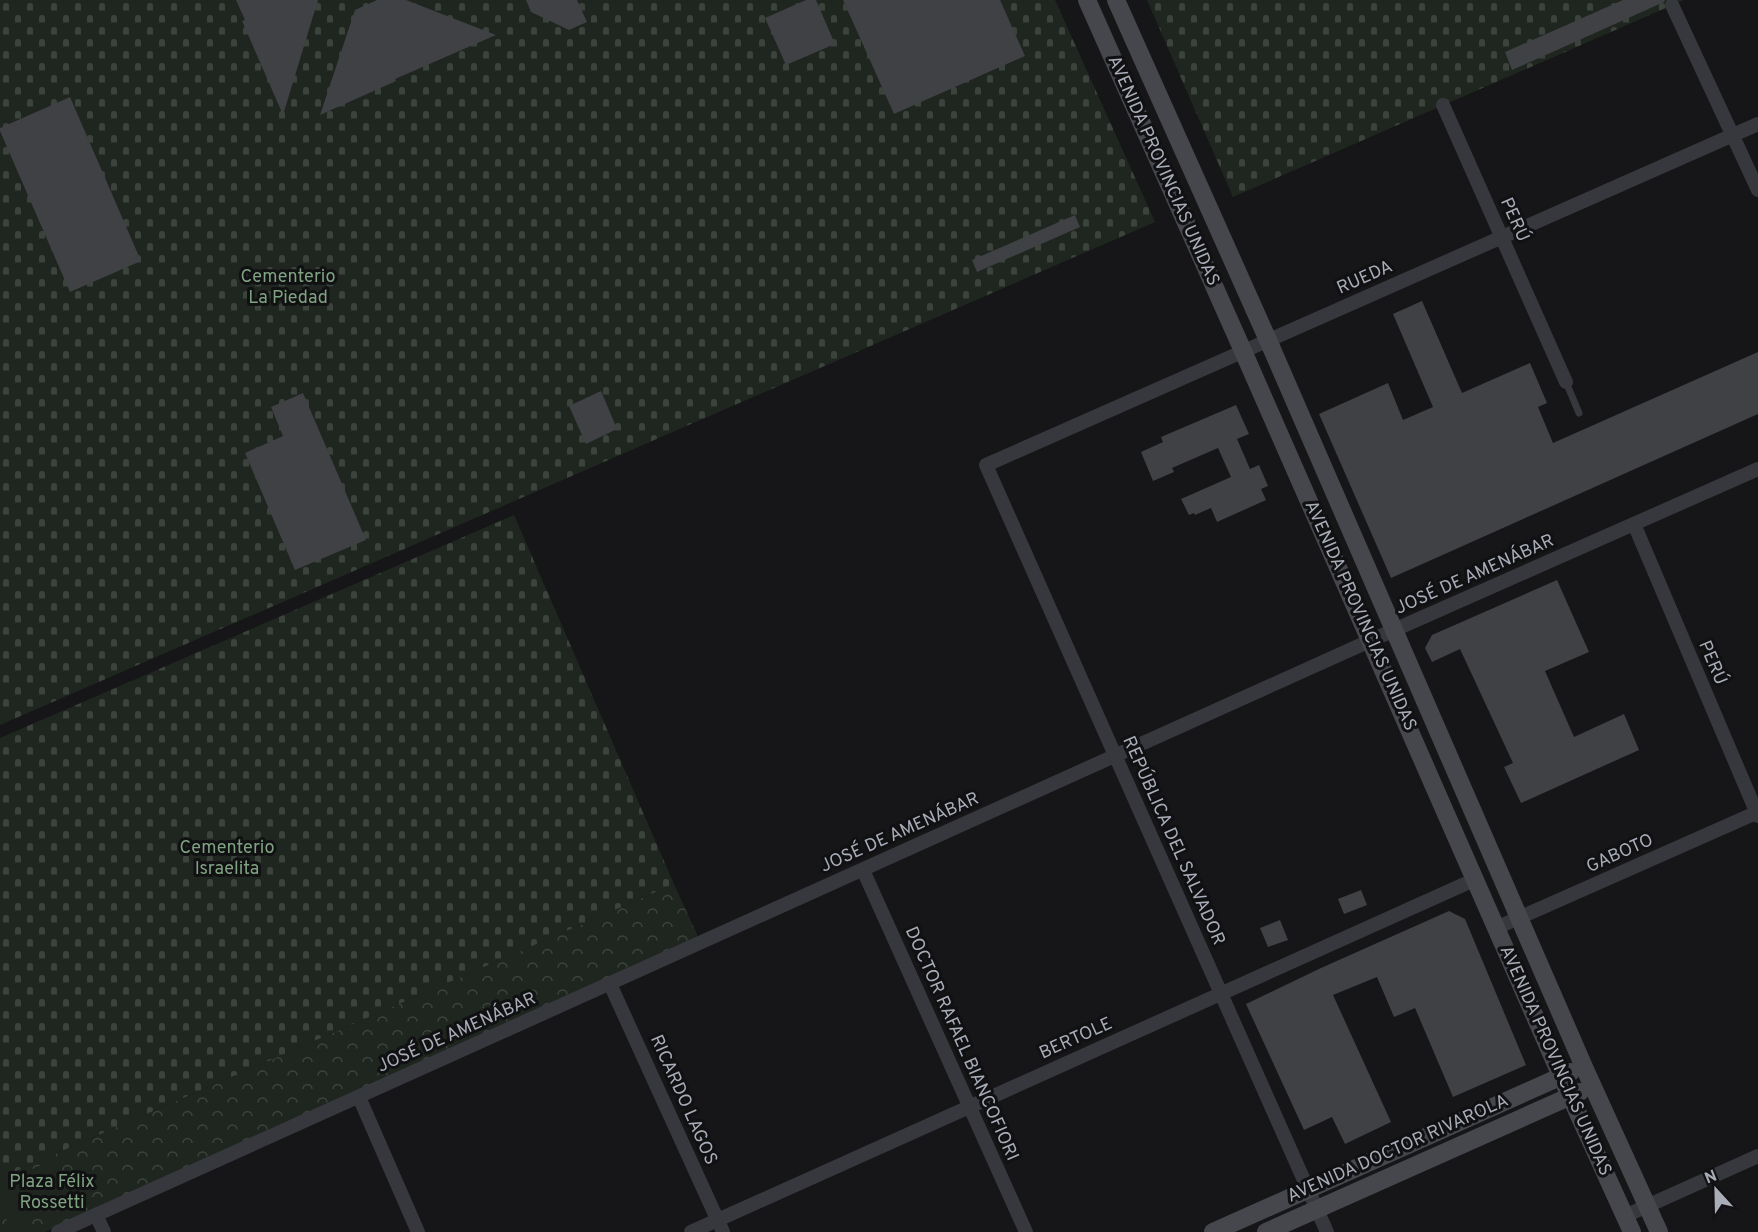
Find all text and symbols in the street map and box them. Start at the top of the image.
street label: AVENIDA PROVINCIAS UNIDAS [1102,52,1224,290]
street label: PERÚ [1494,193,1536,246]
street label: RUEDA [1334,256,1396,300]
park label: Cementerio La Piedad [241,266,335,310]
street label: AVENIDA PROVINCIAS UNIDAS [1299,497,1421,735]
street label: JOSÉ DE AMENÁBAR [1391,528,1558,620]
street label: PERÚ [1692,636,1733,689]
street label: REPÚBLICA DEL SALVADOR [1116,732,1231,949]
street label: JOSÉ DE AMENÁBAR [816,786,983,878]
street label: GABOTO [1583,829,1657,879]
park label: Cementerio Israelita [180,837,274,881]
street label: DOCTOR RAFAEL BIANCOFIORI [899,923,1023,1165]
street label: AVENIDA PROVINCIAS UNIDAS [1494,942,1616,1180]
street label: JOSÉ DE AMENÁBAR [373,986,540,1078]
street label: BERTOLE [1036,1013,1116,1065]
street label: RICARDO LAGOS [644,1031,722,1169]
street label: AVENIDA DOCTOR RIVAROLA [1284,1090,1512,1208]
north arrow [1686,1160,1746,1220]
text: N [1702,1167,1720,1189]
park label: Plaza Félix Rossetti [9,1171,95,1215]

